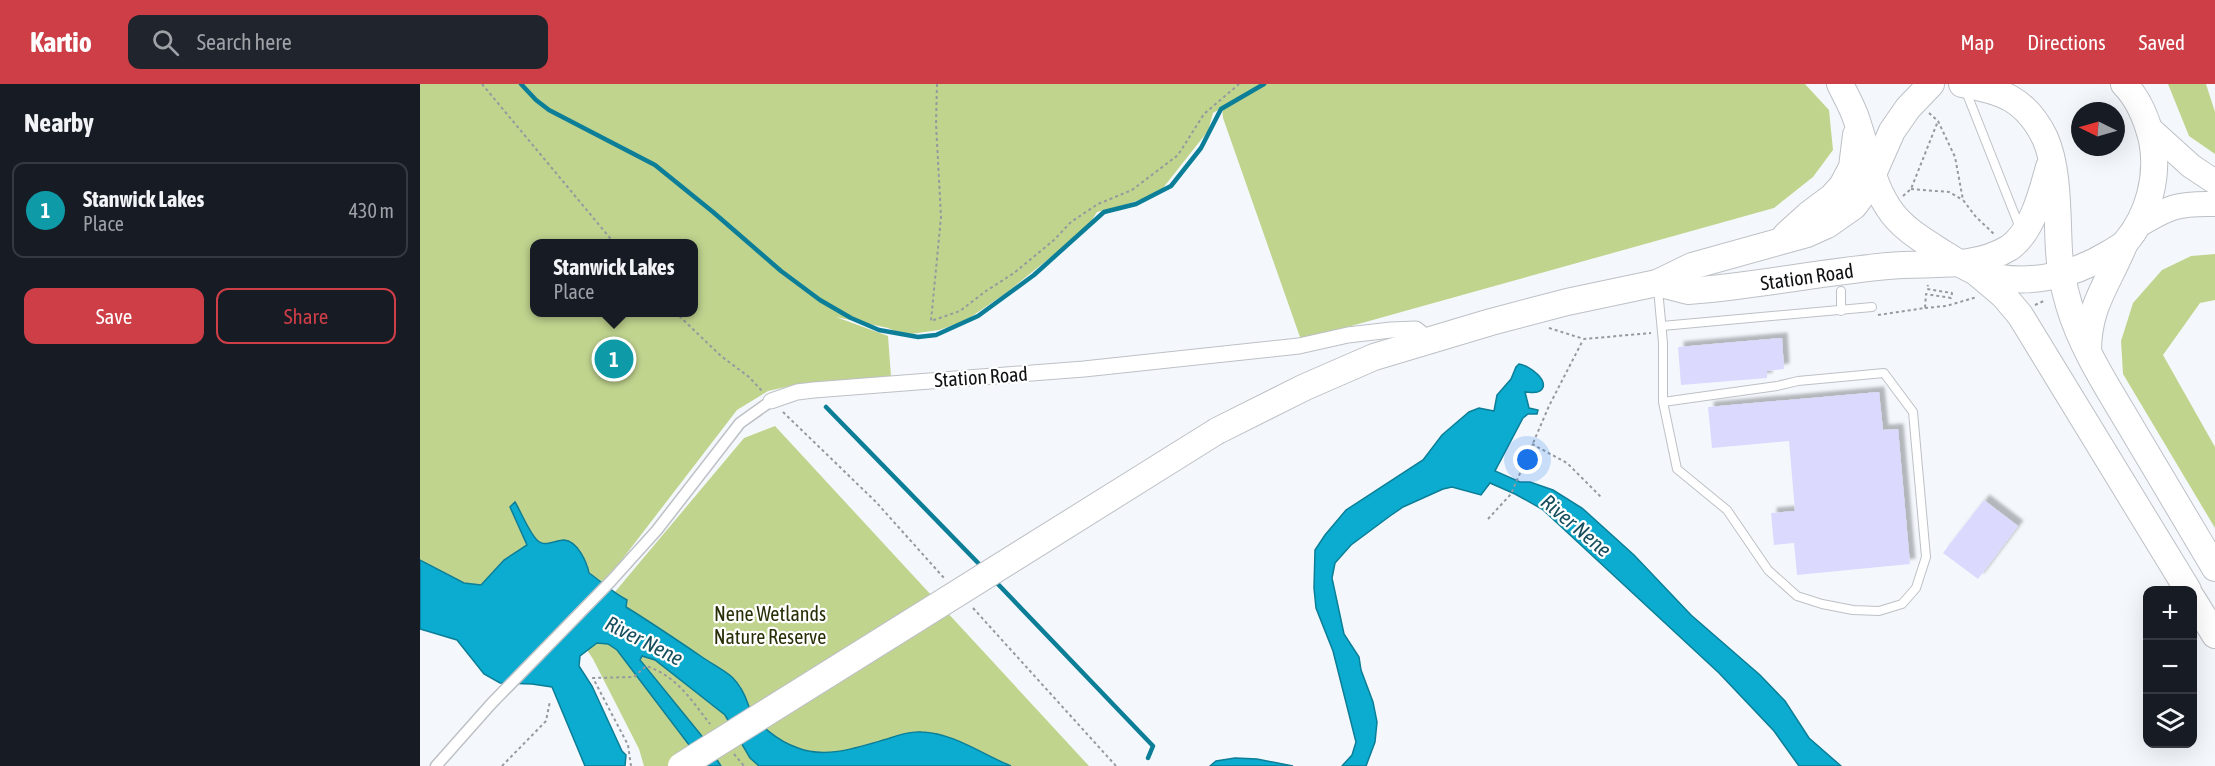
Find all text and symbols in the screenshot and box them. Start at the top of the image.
search box [128,15,548,69]
text: Kartio [30,26,92,58]
icon: search [149,26,182,59]
text: Search here [197,29,292,55]
text: Map [1960,30,1994,54]
text: Directions [2027,30,2106,54]
text: Saved [2139,30,2185,54]
north arrow [2071,102,2125,156]
text: Nearby [24,108,94,138]
text: Stanwick Lakes [83,186,204,212]
text: 1 [41,199,50,222]
text: 430 m [349,199,394,222]
text: Place [83,212,124,235]
popup [530,239,698,317]
text: Stanwick Lakes [553,254,675,280]
street label: Station Road [1759,259,1855,294]
text: Place [553,280,594,303]
button: Save [24,288,204,344]
button: Share [216,288,396,344]
pin: 1 [594,336,634,382]
street label: Station Road [933,362,1029,391]
your location [1513,445,1542,474]
water label: River Nene [1537,489,1617,561]
map controls [2143,586,2197,748]
button: + [2143,586,2197,640]
park label: Nene Wetlands Nature Reserve [714,602,826,648]
water label: River Nene [602,610,687,670]
button: − [2143,640,2197,694]
button: layers [2143,694,2197,748]

